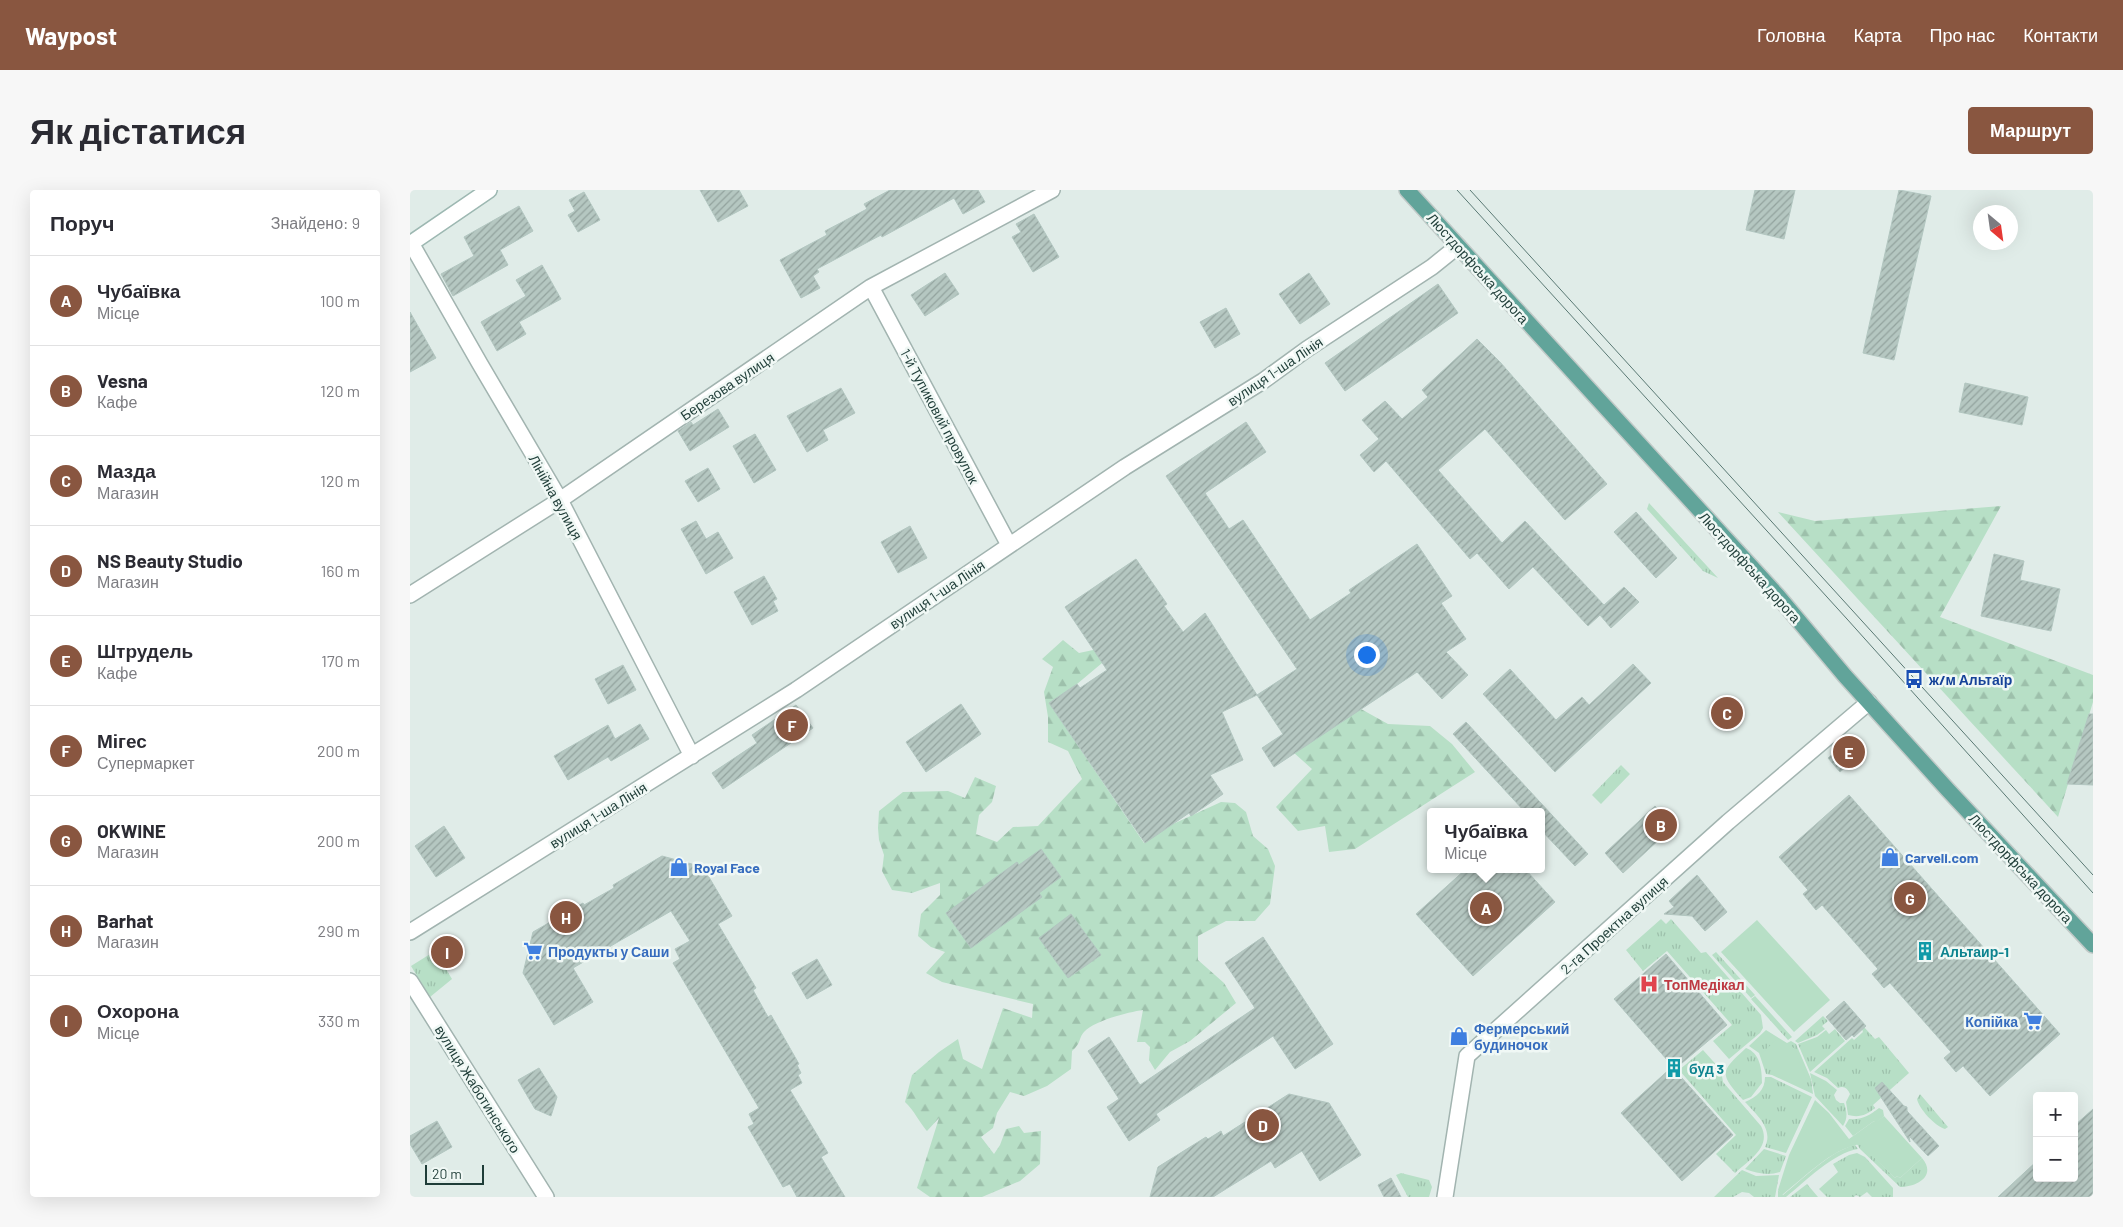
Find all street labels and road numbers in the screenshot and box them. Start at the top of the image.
street label: Люстдорфська дорога [1424,209,1532,327]
street label: вулиця 1-ша Лінія [1224,333,1326,409]
street label: 1-й Тупиковий провулок [897,346,983,487]
street label: Березова вулиця [677,348,777,424]
street label: Лінійна вулиця [526,451,586,543]
street label: Люстдорфська дорога [1696,508,1804,626]
street label: вулиця 1-ша Лінія [886,556,988,632]
street label: вулиця 1-ша Лінія [546,778,650,852]
street label: Люстдорфська дорога [1966,810,2076,926]
street label: 2-га Проектна вулиця [1557,872,1671,978]
street label: вулиця Жаботинського [432,1022,524,1156]

